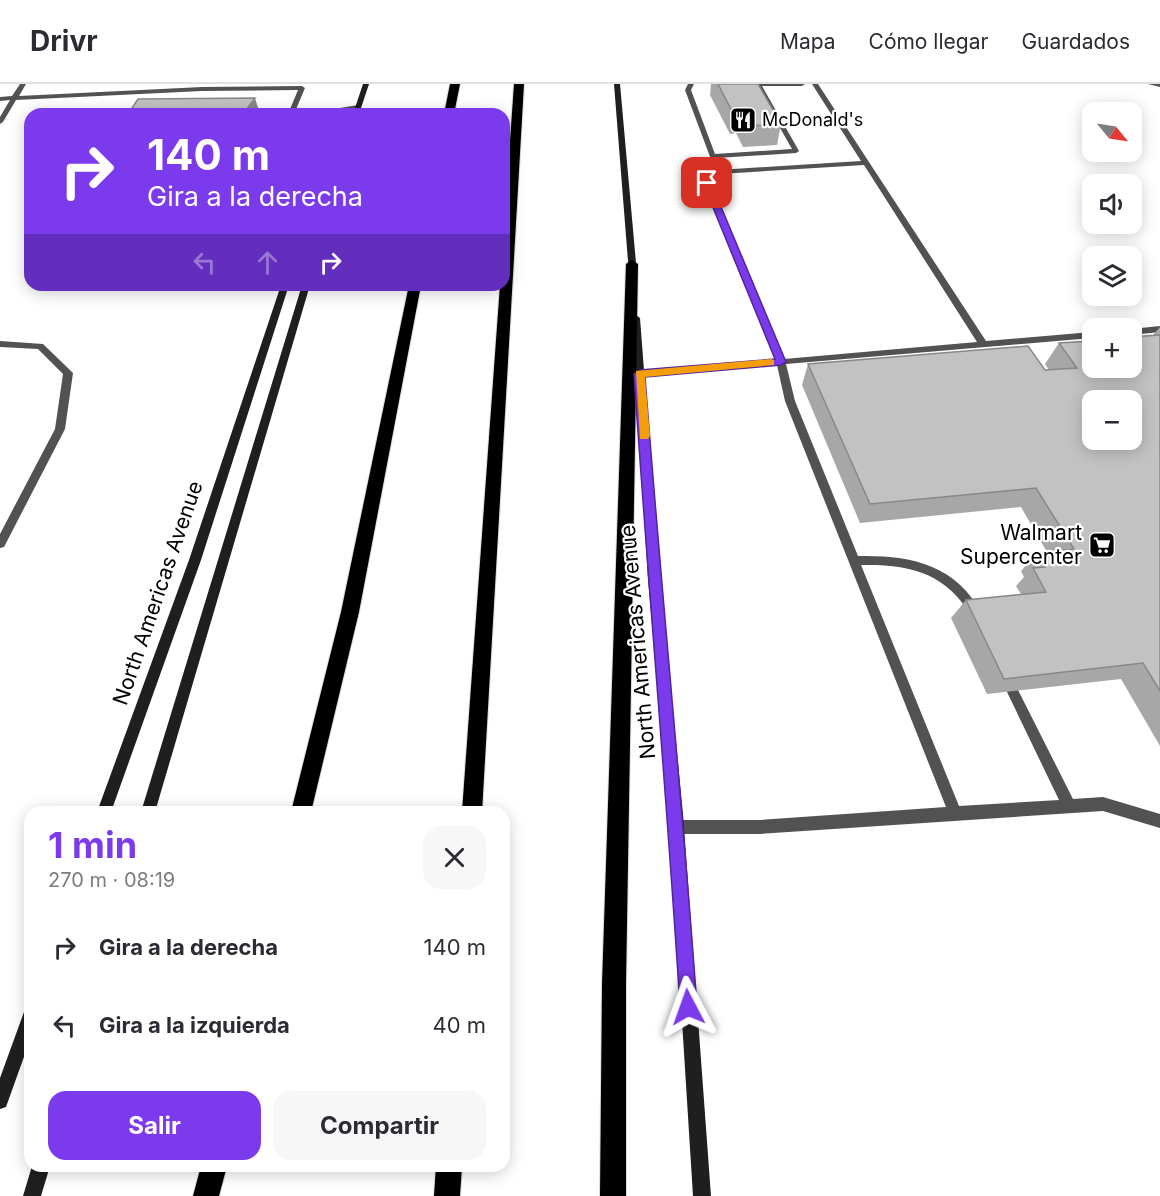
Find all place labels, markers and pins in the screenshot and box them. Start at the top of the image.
restaurant icon: McDonald's [728,105,758,135]
place label: McDonald's [762,109,863,130]
pin [681,157,732,208]
place label: Walmart Supercenter [960,520,1082,569]
supermarket icon: Walmart Supercenter [1087,530,1117,560]

